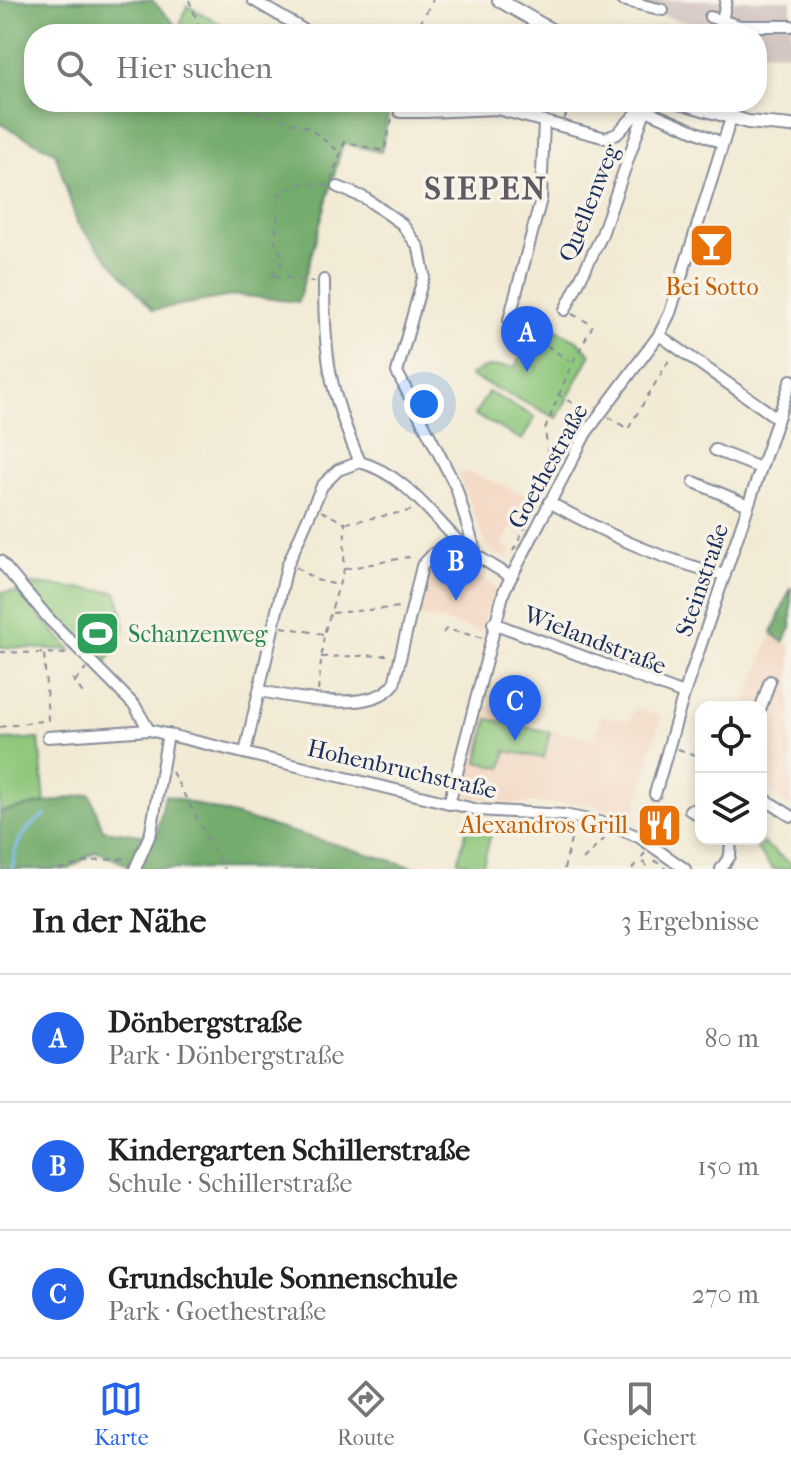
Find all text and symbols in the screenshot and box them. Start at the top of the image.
search box [24,24,767,112]
icon: search [52,46,96,90]
text: Hier suchen [116,51,272,86]
street label: Quellenweg [553,139,626,266]
district label: SIEPEN [424,170,548,207]
bar icon: Bei Sotto [688,221,736,269]
place label: Bei Sotto [665,273,759,301]
pin: A [501,306,553,372]
your location [404,384,444,424]
street label: Goethestraße [502,398,594,533]
street label: Steinstraße [670,520,734,640]
pin: B [430,535,482,601]
street label: Wielandstraße [519,600,670,680]
sports icon: Schanzenweg [73,610,121,658]
place label: Schanzenweg [128,620,269,648]
pin: C [489,675,541,741]
map controls [695,701,767,845]
button: locate [695,701,767,773]
street label: Hohenbruchstraße [305,734,500,804]
button: layers [695,773,767,845]
restaurant icon: Alexandros Grill [635,801,683,849]
place label: Alexandros Grill [459,811,628,839]
text: In der Nähe [32,901,206,941]
text: 3 Ergebnisse [621,906,759,937]
text: Dönbergstraße [108,1005,302,1040]
text: A [50,1023,66,1054]
text: 80 m [704,1023,759,1054]
text: Park · Dönbergstraße [108,1040,344,1071]
text: Kindergarten Schillerstraße [108,1133,470,1168]
text: B [50,1151,66,1182]
text: 150 m [697,1151,759,1182]
text: Schule · Schillerstraße [108,1168,352,1199]
text: Grundschule Sonnenschule [108,1261,458,1296]
text: C [49,1279,67,1310]
text: 270 m [692,1279,759,1310]
text: Park · Goethestraße [108,1296,326,1327]
tab: Karte [94,1377,149,1451]
tab: Route [337,1377,395,1451]
tab: Gespeichert [583,1377,697,1451]

